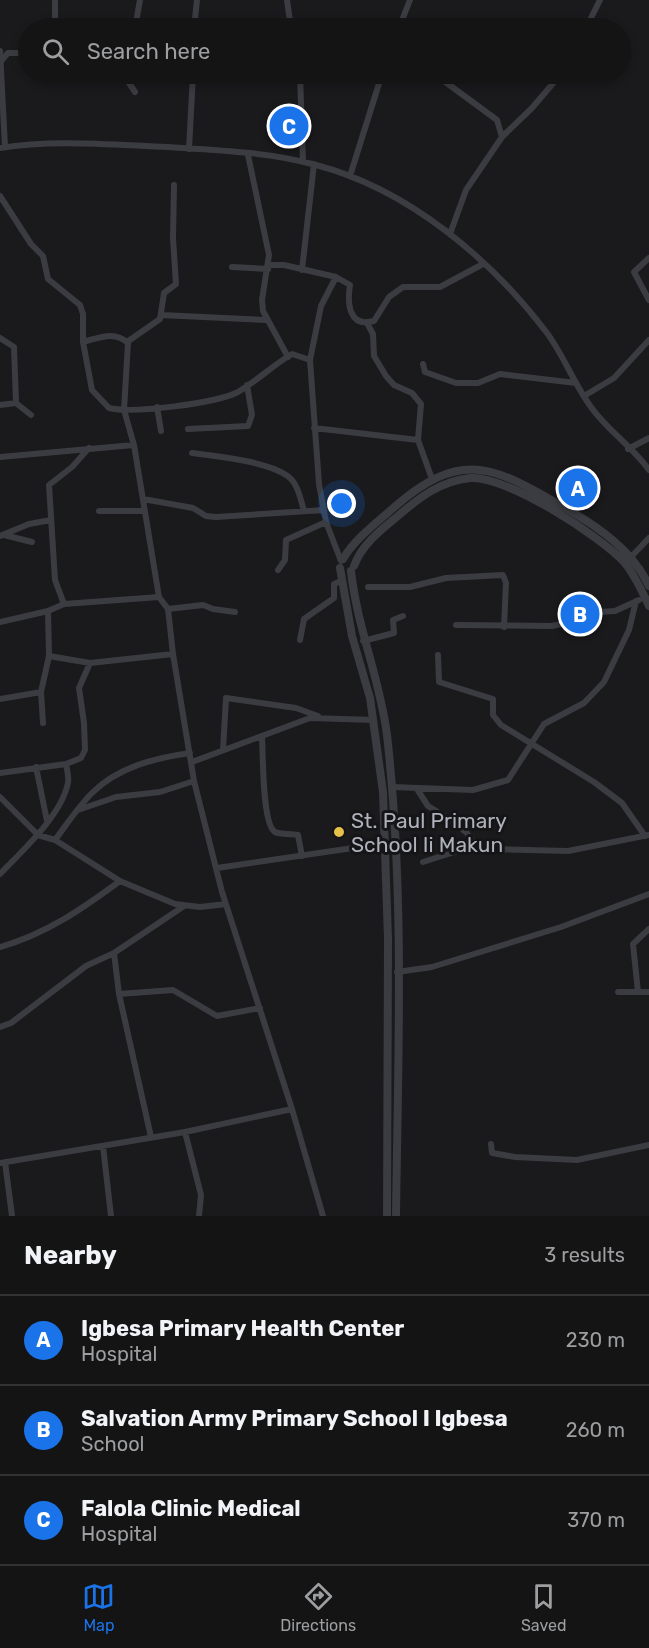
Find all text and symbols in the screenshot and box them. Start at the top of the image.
search box [18,18,631,84]
icon: search [39,35,72,68]
text: Search here [87,38,210,65]
pin: C [270,104,308,148]
pin: A [558,466,598,510]
your location [327,489,356,518]
pin: B [560,592,600,636]
place label: St. Paul Primary School Ii Makun [351,808,507,857]
marker: St. Paul Primary School Ii Makun [332,825,346,839]
text: Nearby [24,1240,117,1271]
text: 3 results [544,1243,625,1267]
text: Igbesa Primary Health Center [81,1315,404,1342]
text: A [36,1328,51,1352]
text: 230 m [566,1328,625,1352]
text: Hospital [81,1342,157,1366]
text: Salvation Army Primary School I Igbesa [81,1405,508,1432]
text: B [36,1418,51,1442]
text: 260 m [566,1418,625,1442]
text: School [81,1432,144,1456]
text: Falola Clinic Medical [81,1495,301,1522]
text: C [36,1508,51,1532]
text: 370 m [567,1508,625,1532]
text: Hospital [81,1522,157,1546]
tab: Map [82,1580,115,1635]
tab: Directions [280,1580,356,1635]
tab: Saved [521,1580,567,1635]

